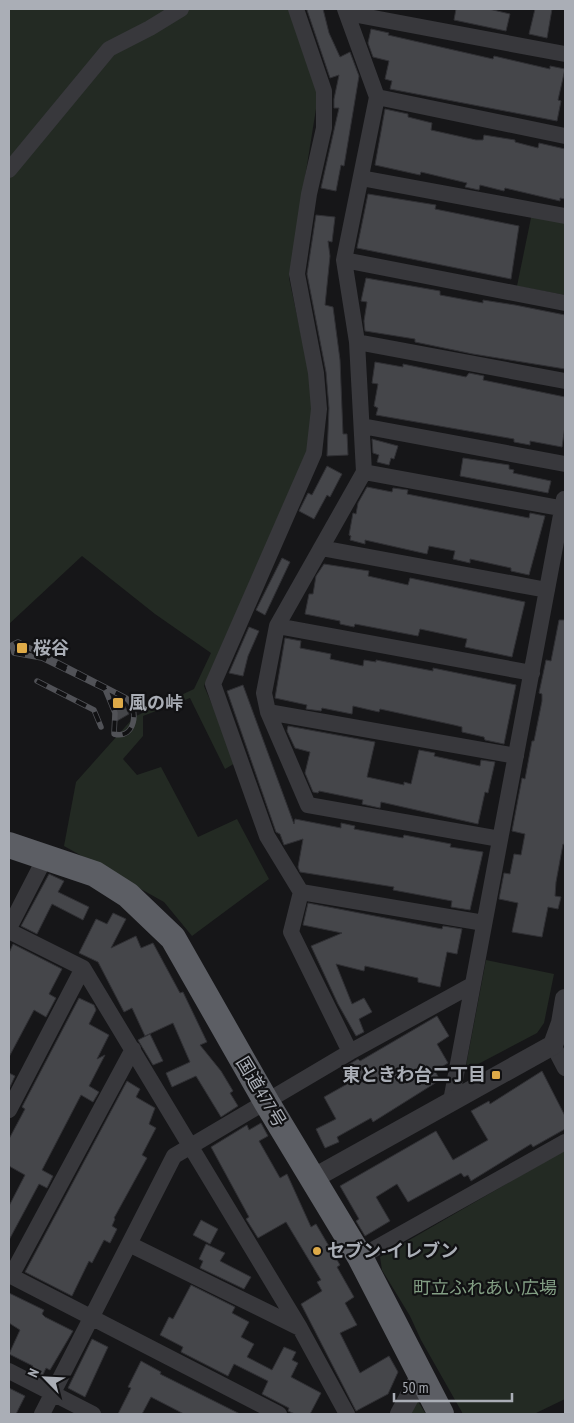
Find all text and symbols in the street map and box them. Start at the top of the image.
place label: 桜谷 [33,636,69,659]
marker: 桜谷 [15,641,29,655]
place label: 風の峠 [129,691,183,714]
marker: 風の峠 [111,696,125,710]
street label: 国道477号 [231,1052,291,1131]
place label: 東ときわ台二丁目 [342,1063,486,1086]
marker: 東ときわ台二丁目 [490,1069,502,1081]
place label: セブン-イレブン [327,1239,458,1262]
marker: セブン-イレブン [311,1245,323,1257]
park label: 町立ふれあい広場 [413,1276,557,1299]
north arrow [20,1353,70,1403]
text: N [23,1366,43,1380]
scale bar [394,1370,512,1402]
text: 50 m [402,1378,428,1397]

